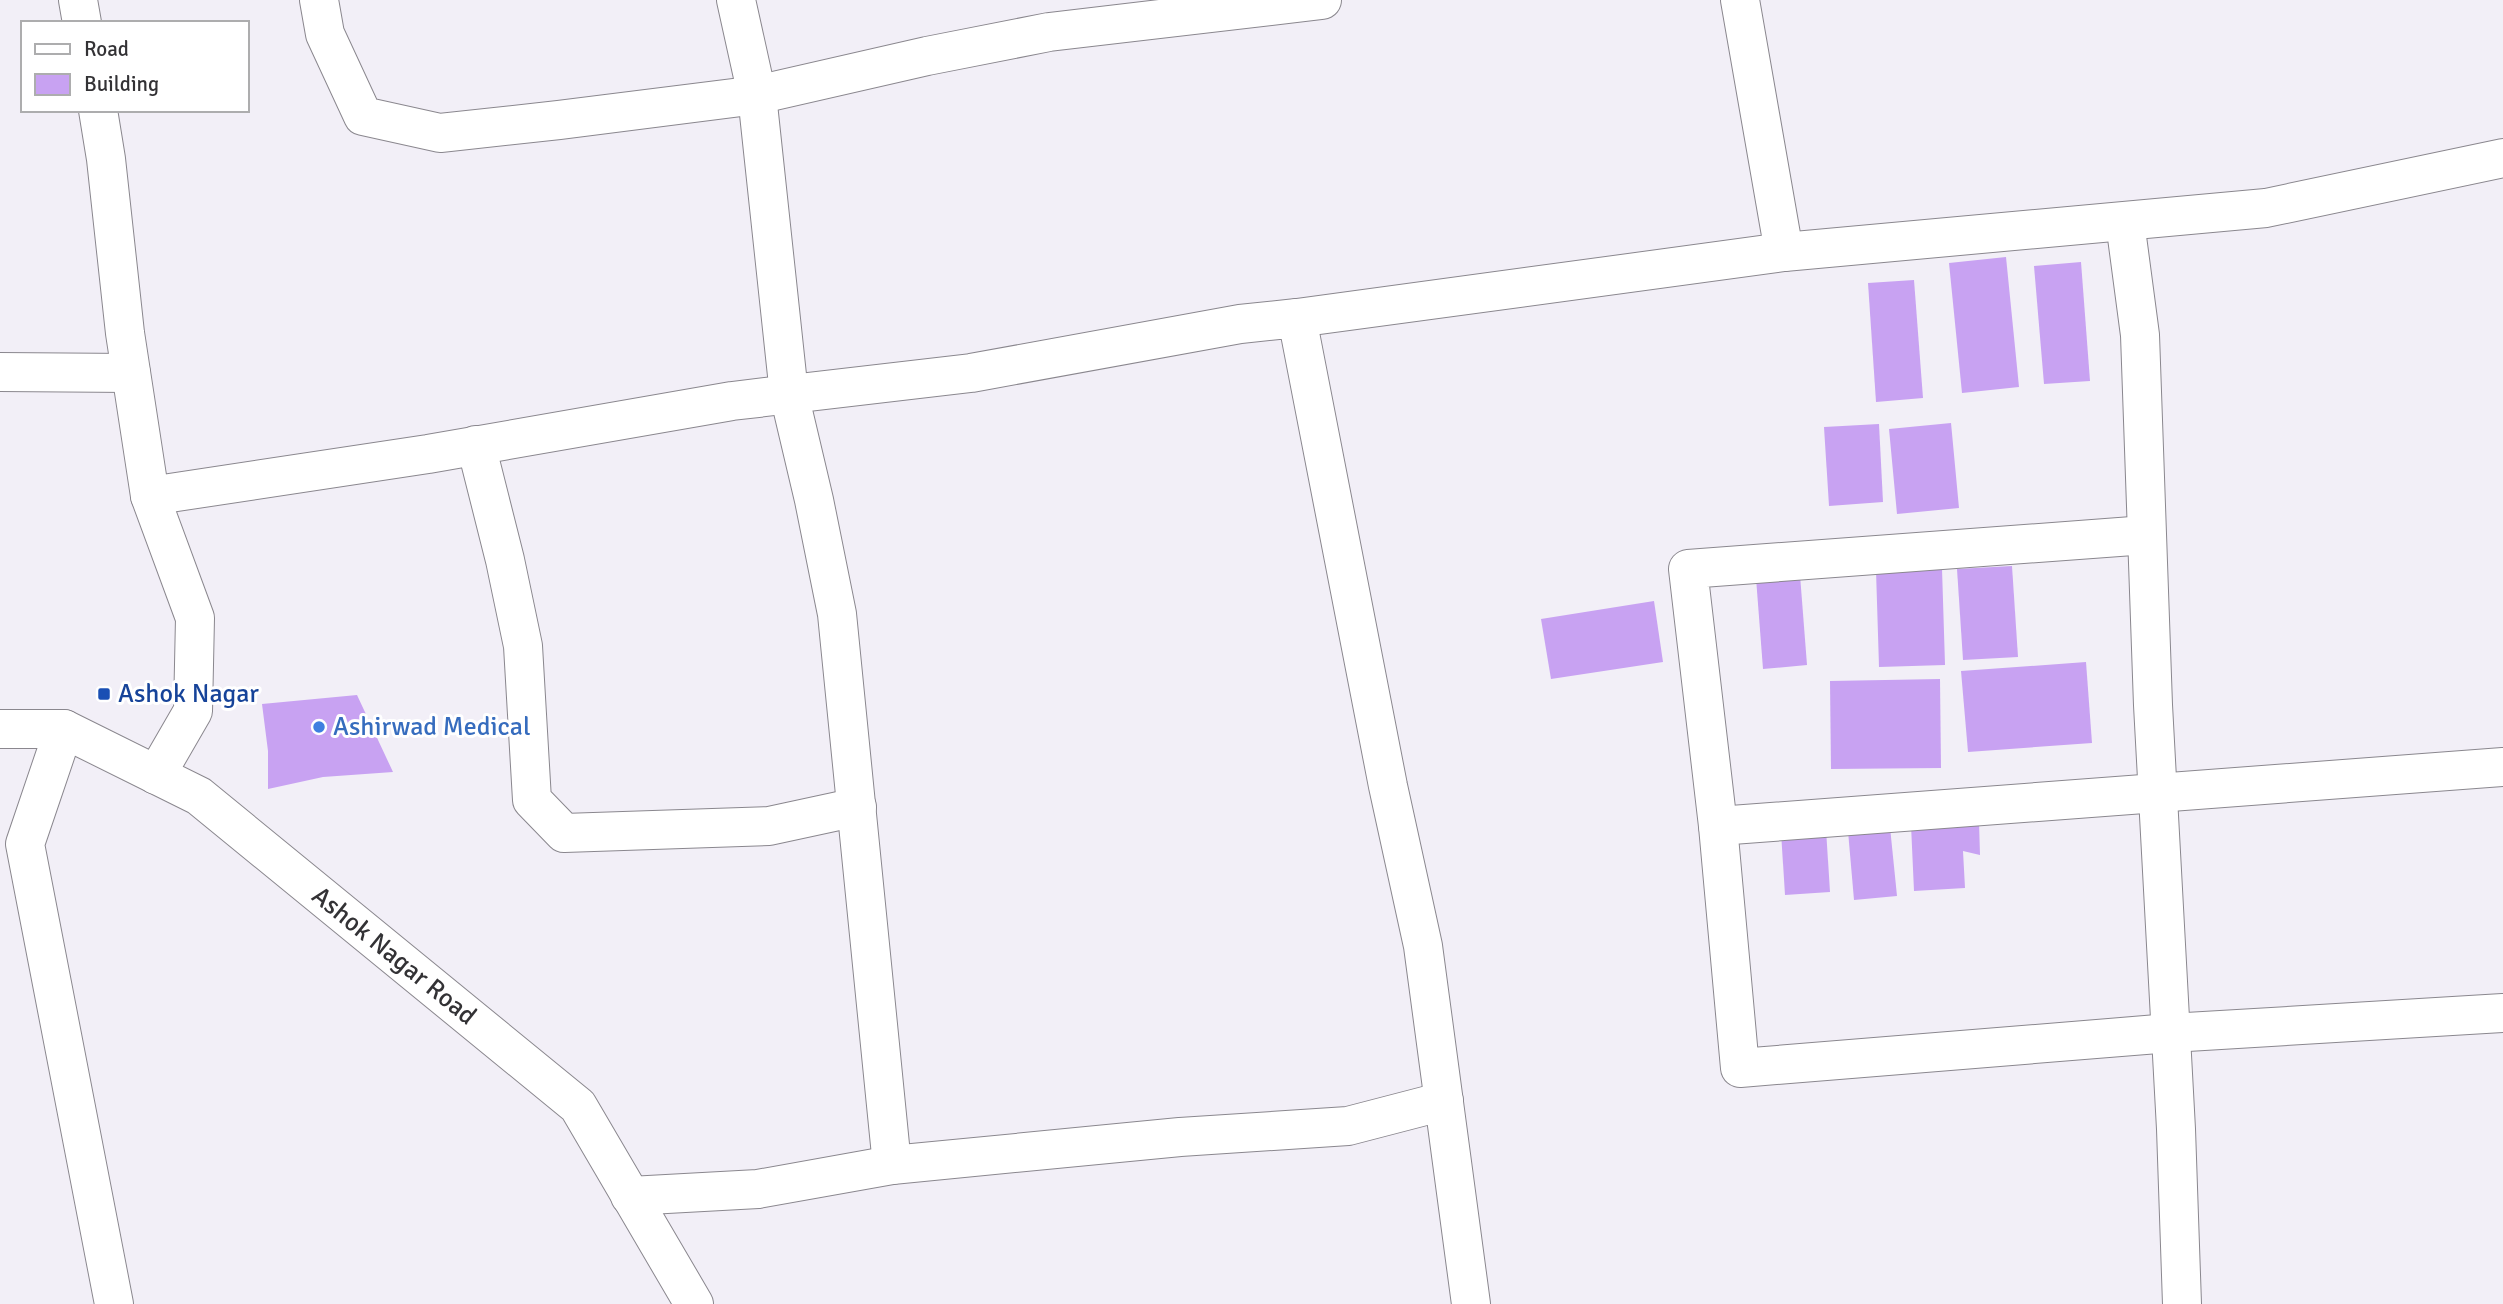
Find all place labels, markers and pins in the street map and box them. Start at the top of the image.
place label: Ashok Nagar [118,678,259,710]
marker: Ashok Nagar [96,686,112,702]
place label: Ashirwad Medical [333,711,531,743]
marker: Ashirwad Medical [311,719,327,735]

